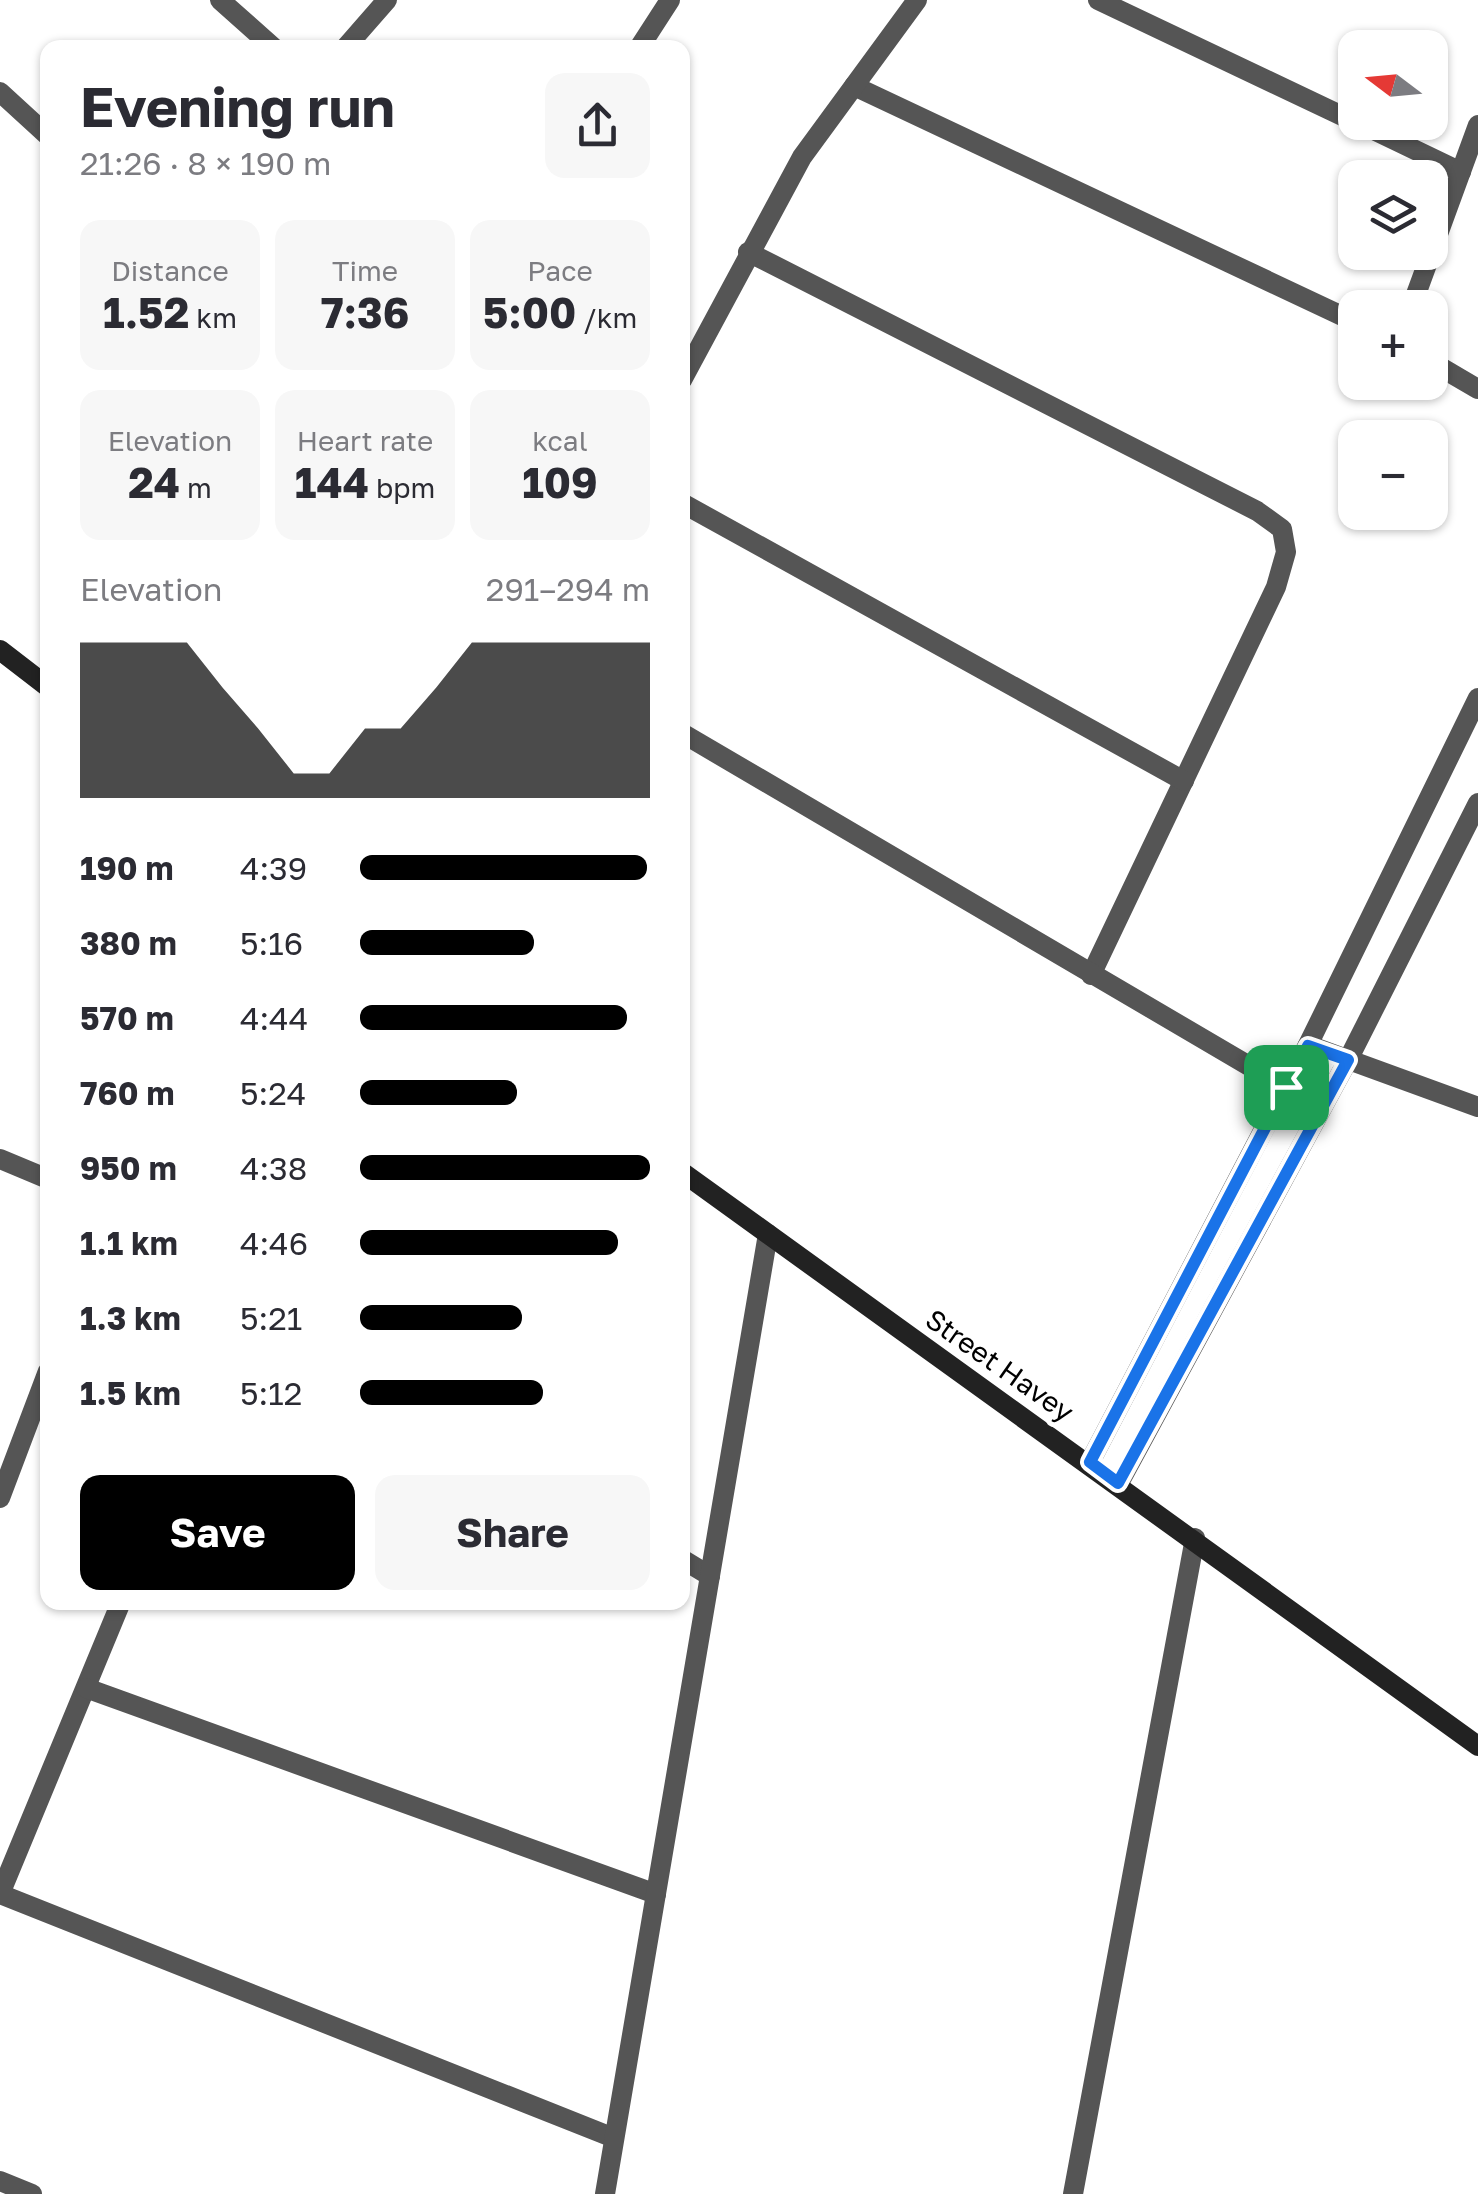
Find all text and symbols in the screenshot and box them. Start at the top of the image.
north arrow [1338,30,1448,140]
map controls [1338,30,1448,530]
text: Evening run [80,73,395,139]
button: share [545,73,650,178]
text: 21:26 · 8 × 190 m [80,144,331,182]
button: layers [1338,160,1448,270]
text: Distance [111,254,229,287]
text: Time [332,254,398,287]
text: Pace [527,254,593,287]
text: 1.52 [103,287,189,337]
text: 7:36 [321,287,409,337]
text: 5:00 [483,287,576,337]
button: + [1338,290,1448,400]
text: km [189,301,237,334]
text: /km [576,301,637,334]
button: − [1338,420,1448,530]
text: Elevation [108,424,232,457]
text: Heart rate [297,424,433,457]
text: kcal [532,424,588,457]
text: 24 [128,457,180,507]
text: 144 [295,457,369,507]
text: 109 [522,457,598,507]
text: m [180,471,212,504]
text: bpm [369,471,435,504]
text: Elevation [80,570,222,608]
text: 291–294 m [486,570,650,608]
text: 190 m [80,849,174,887]
text: 4:39 [240,849,307,887]
text: 380 m [80,924,177,962]
text: 5:16 [240,924,303,962]
text: 570 m [80,999,174,1037]
text: 4:44 [240,999,308,1037]
pin [1244,1045,1329,1130]
icon: arrive [1259,1060,1314,1115]
text: 760 m [80,1074,175,1112]
text: 5:24 [240,1074,306,1112]
text: 950 m [80,1149,177,1187]
text: 4:38 [240,1149,307,1187]
text: 1.1 km [80,1224,178,1262]
text: 4:46 [240,1224,308,1262]
text: 1.3 km [80,1299,181,1337]
text: 5:21 [240,1299,302,1337]
street label: Street Havey [920,1302,1081,1428]
text: 1.5 km [80,1374,181,1412]
text: 5:12 [240,1374,302,1412]
button: Save [80,1475,355,1590]
button: Share [375,1475,650,1590]

